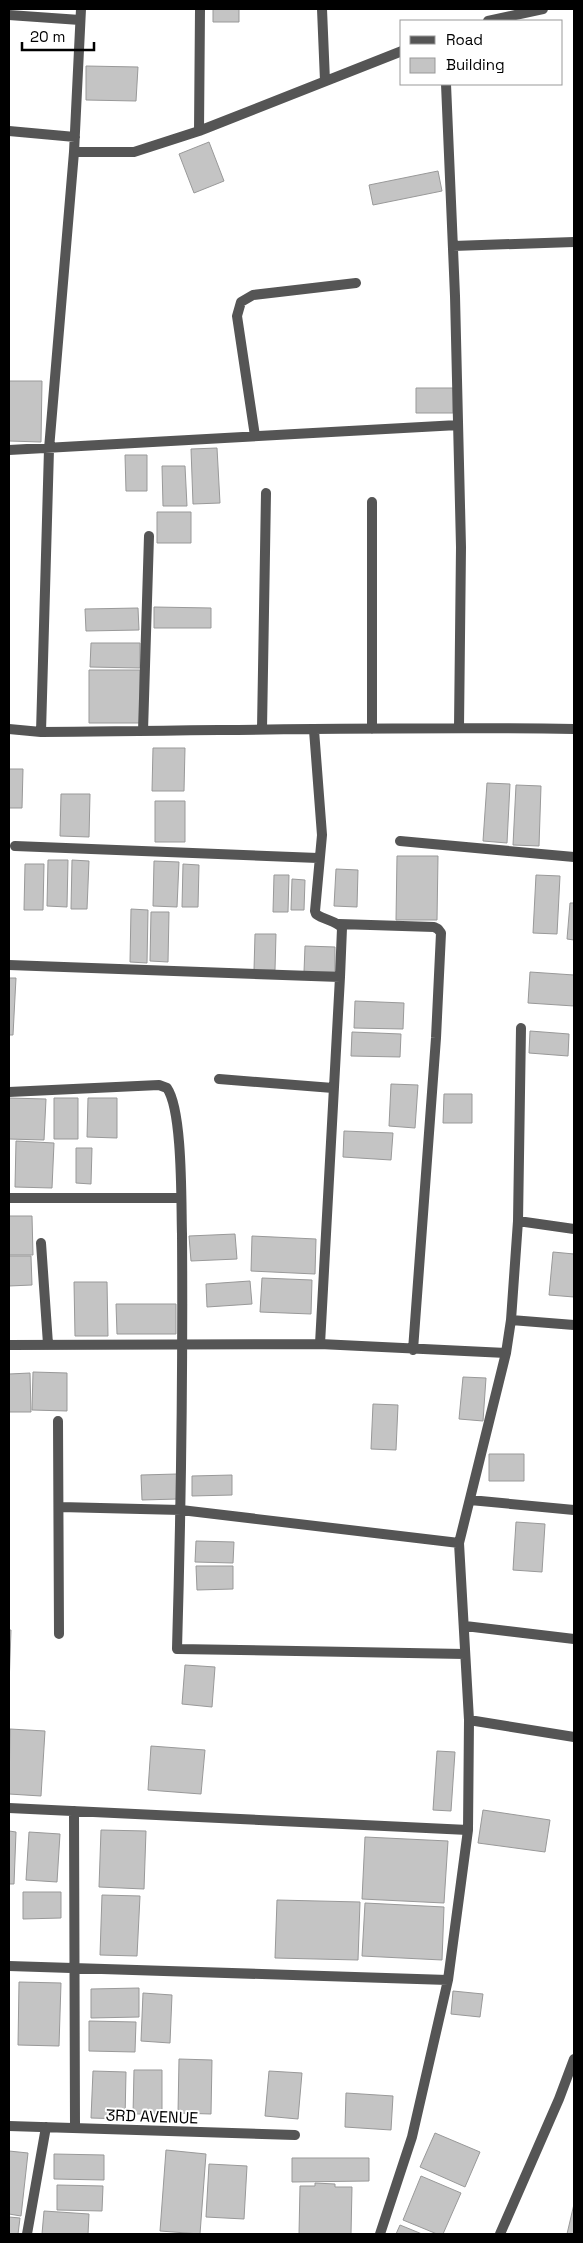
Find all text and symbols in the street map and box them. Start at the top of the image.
scale bar [22,20,95,52]
legend [400,20,563,85]
text: 20 m [30,27,65,46]
text: Road [446,30,483,49]
text: Building [446,55,505,74]
street label: 3RD AVENUE [105,2104,199,2129]

